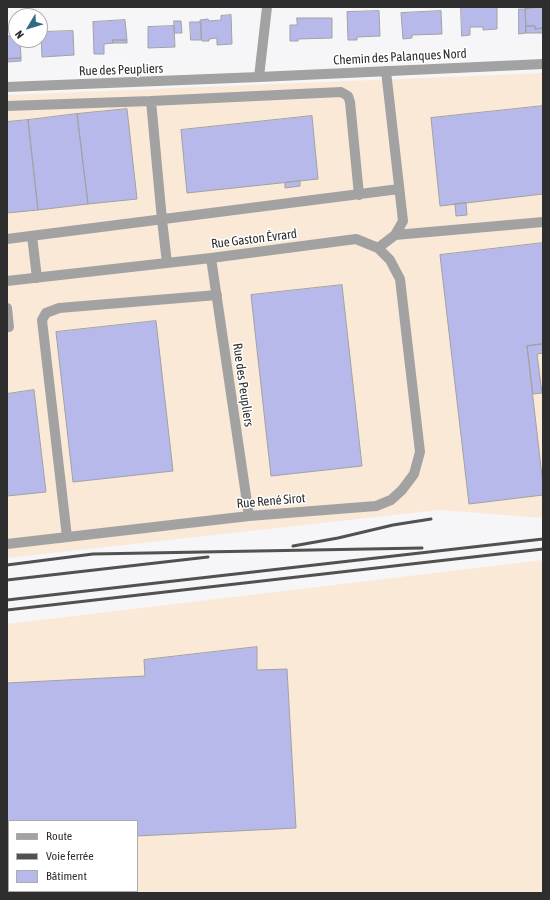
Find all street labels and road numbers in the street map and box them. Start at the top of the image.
street label: Chemin des Palanques Nord [333,46,467,68]
street label: Rue des Peupliers [79,61,163,79]
street label: Rue Gaston Évrard [210,226,298,252]
street label: Rue des Peupliers [229,342,257,428]
street label: Rue René Sirot [236,490,306,512]

